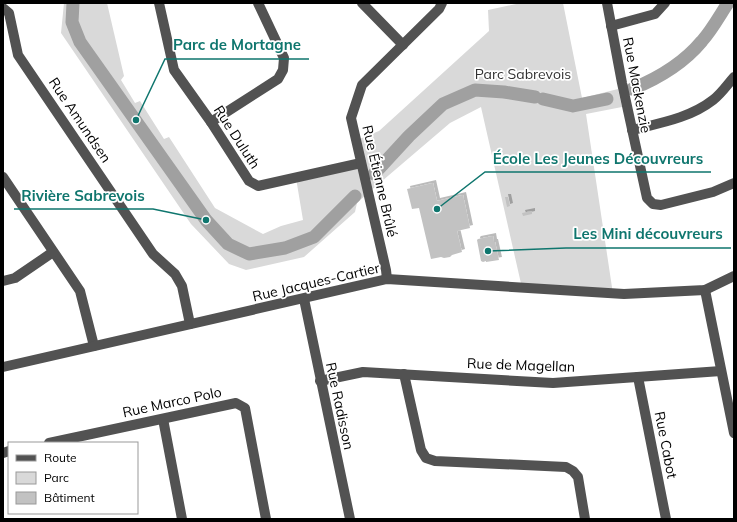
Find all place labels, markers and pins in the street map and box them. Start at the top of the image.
callout: Parc de Mortagne [165,32,309,59]
callout: École Les Jeunes Découvreurs [485,145,711,172]
callout: Rivière Sabrevois [14,182,153,209]
callout: Les Mini découvreurs [566,221,731,248]

